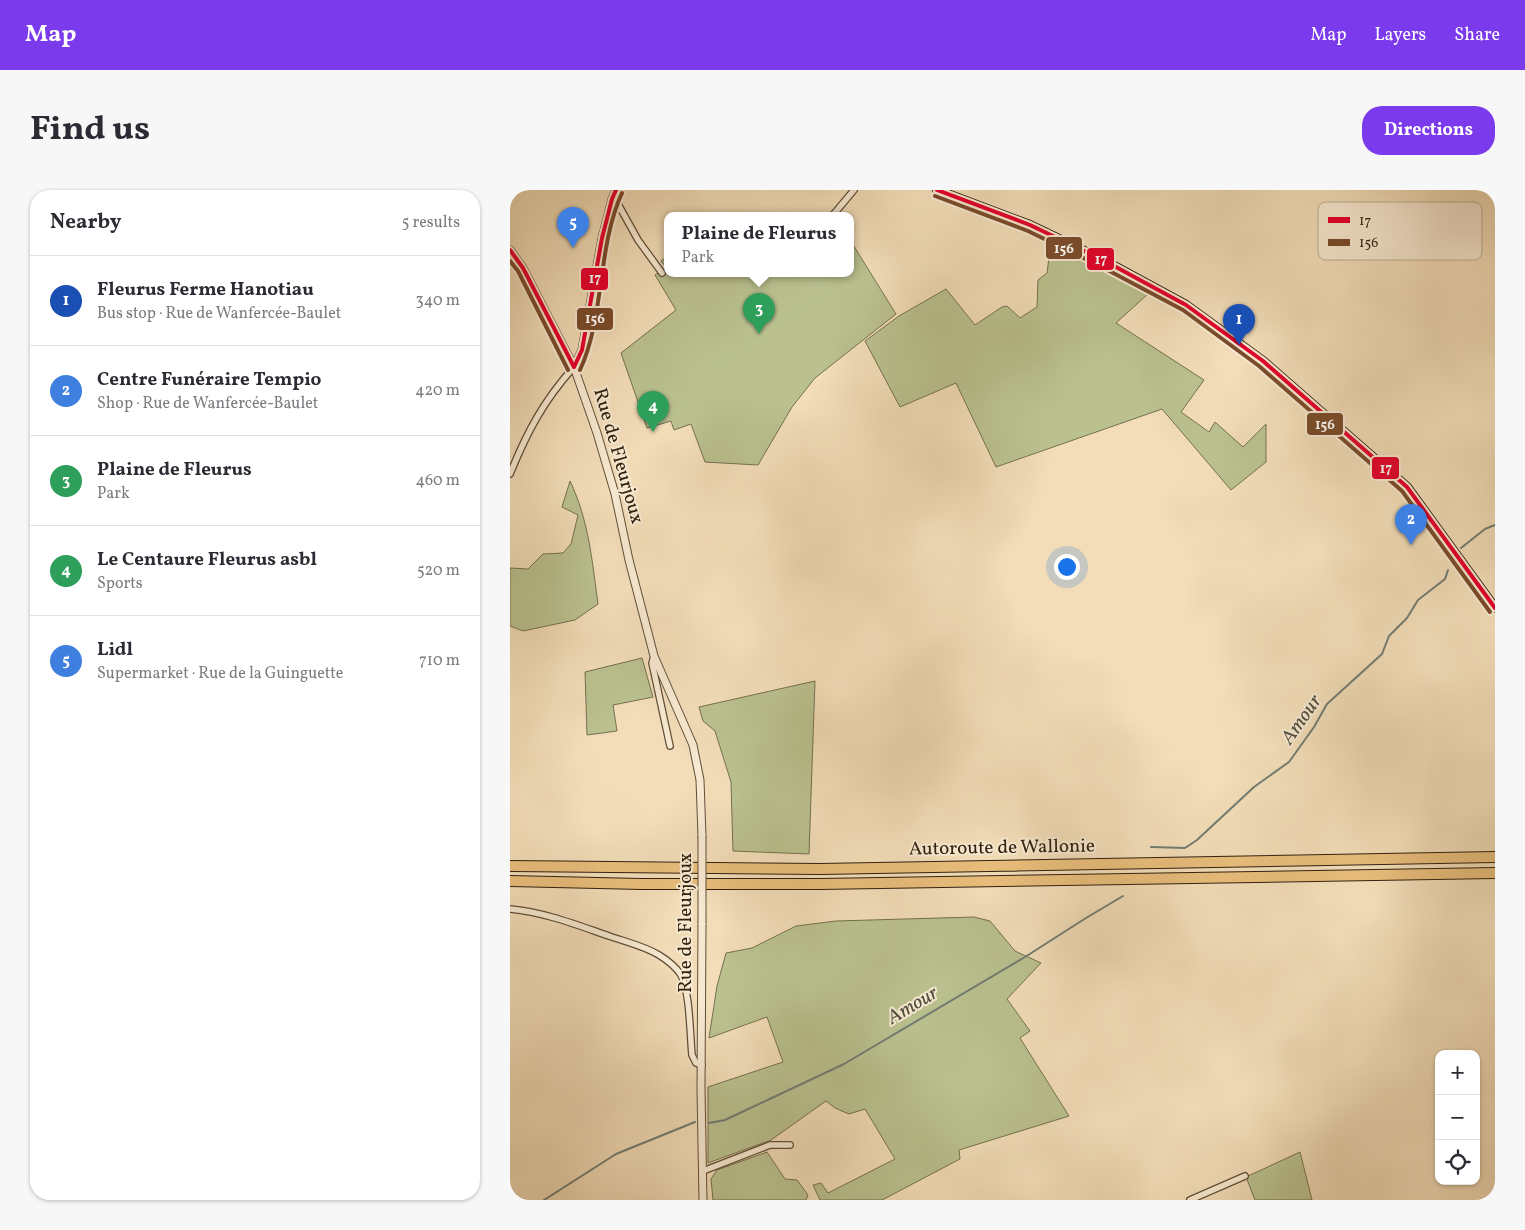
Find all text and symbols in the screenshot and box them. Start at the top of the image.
text: Map [25,18,76,52]
text: Map [1310,23,1346,48]
text: Layers [1374,23,1426,48]
text: Share [1454,23,1500,48]
text: Find us [30,106,150,154]
button: Directions [1362,106,1495,155]
legend [1318,202,1482,260]
pin: 5 [557,207,589,248]
text: Nearby [50,208,121,237]
text: 5 results [402,212,460,234]
popup [664,212,854,277]
text: 17 [1359,212,1371,231]
text: Plaine de Fleurus [682,221,836,247]
text: 156 [1359,234,1378,253]
line badge: 156 [1045,236,1083,260]
text: 156 [1054,240,1074,259]
text: Park [682,247,714,269]
line badge: 17 [1086,247,1115,271]
text: 17 [1095,251,1107,270]
line badge: 17 [580,267,609,291]
text: 17 [589,270,601,289]
text: Fleurus Ferme Hanotiau [97,277,314,303]
text: 1 [63,290,69,312]
text: 340 m [416,290,460,312]
pin: 3 [743,293,775,334]
text: Bus stop · Rue de Wanfercée-Baulet [97,303,341,325]
pin: 1 [1223,304,1255,345]
line badge: 156 [576,307,614,331]
text: 156 [585,310,605,329]
text: Centre Funéraire Tempio [97,367,321,393]
text: 2 [62,380,70,402]
text: 420 m [415,380,460,402]
street label: Rue de Fleurjoux [586,385,650,527]
pin: 4 [637,391,669,432]
text: Shop · Rue de Wanfercée-Baulet [97,393,318,415]
line badge: 156 [1306,412,1344,436]
text: 156 [1315,416,1335,435]
line badge: 17 [1371,456,1400,480]
text: Plaine de Fleurus [97,457,252,483]
text: 17 [1380,460,1392,479]
text: 3 [62,470,70,492]
text: 460 m [416,470,460,492]
text: Park [97,483,130,505]
pin: 2 [1395,504,1427,545]
text: Le Centaure Fleurus asbl [97,547,317,573]
your location [1054,554,1080,580]
text: 4 [61,560,71,582]
text: 520 m [417,560,460,582]
text: Sports [97,573,143,595]
text: Lidl [97,637,133,663]
text: 5 [62,650,70,672]
text: 710 m [419,650,460,672]
text: Supermarket · Rue de la Guinguette [97,663,343,685]
water label: Amour [1274,689,1330,752]
street label: Autoroute de Wallonie [909,833,1095,863]
street label: Rue de Fleurjoux [673,853,699,993]
water label: Amour [881,980,944,1033]
map controls [1435,1050,1480,1185]
button: + [1435,1050,1480,1095]
button: − [1435,1095,1480,1140]
button: locate [1435,1140,1480,1185]

